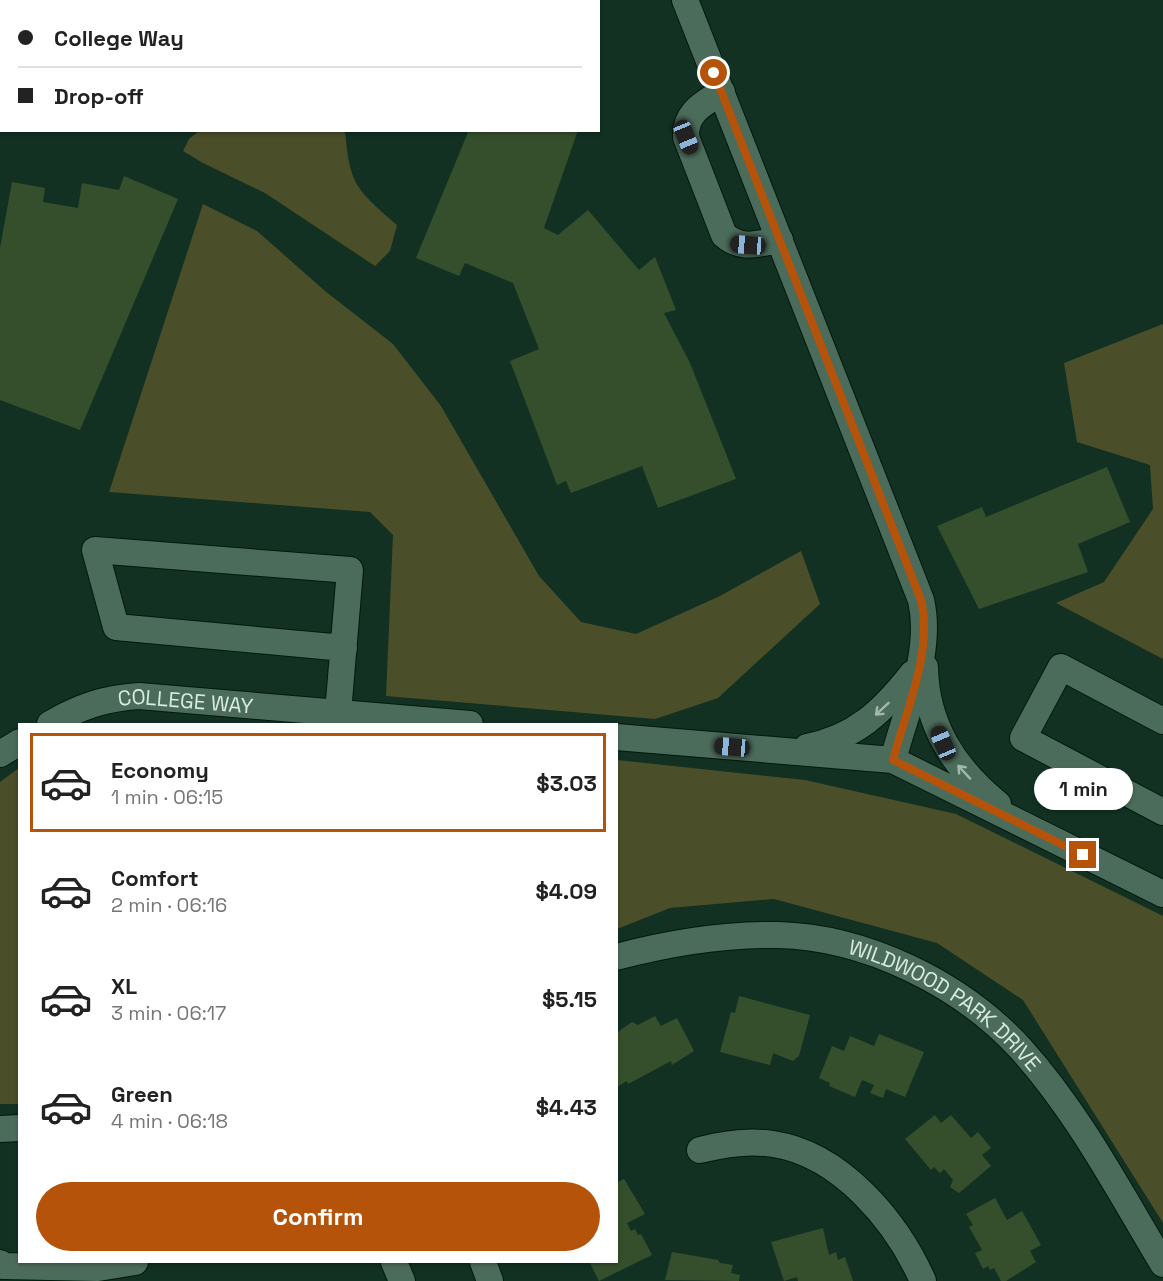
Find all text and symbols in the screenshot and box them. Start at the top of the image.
text: College Way [54,24,184,52]
route start [700,59,727,86]
text: Drop-off [54,82,144,110]
car [671,117,701,157]
car [729,235,767,255]
street label: COLLEGE WAY [116,682,254,719]
one-way arrow [875,702,890,717]
car [928,723,958,763]
car [713,736,751,758]
icon: car [39,756,93,810]
text: Economy [111,756,209,784]
one-way arrow [957,764,972,779]
callout: 1 min [1034,768,1132,810]
text: $3.03 [536,769,597,797]
text: 1 min [1059,776,1108,802]
text: 1 min · 06:15 [111,784,223,810]
route end [1069,841,1096,868]
icon: car [39,864,93,918]
text: Comfort [111,864,199,892]
text: $4.09 [536,877,597,905]
text: 2 min · 06:16 [111,892,227,918]
street label: WILDWOOD PARK DRIVE [846,933,1047,1076]
icon: car [39,972,93,1026]
text: XL [111,972,137,1000]
text: $5.15 [542,985,597,1013]
text: 3 min · 06:17 [111,1000,226,1026]
icon: car [39,1080,93,1134]
text: Green [111,1080,173,1108]
text: $4.43 [536,1093,597,1121]
text: 4 min · 06:18 [111,1108,228,1134]
button: Confirm [36,1182,600,1251]

